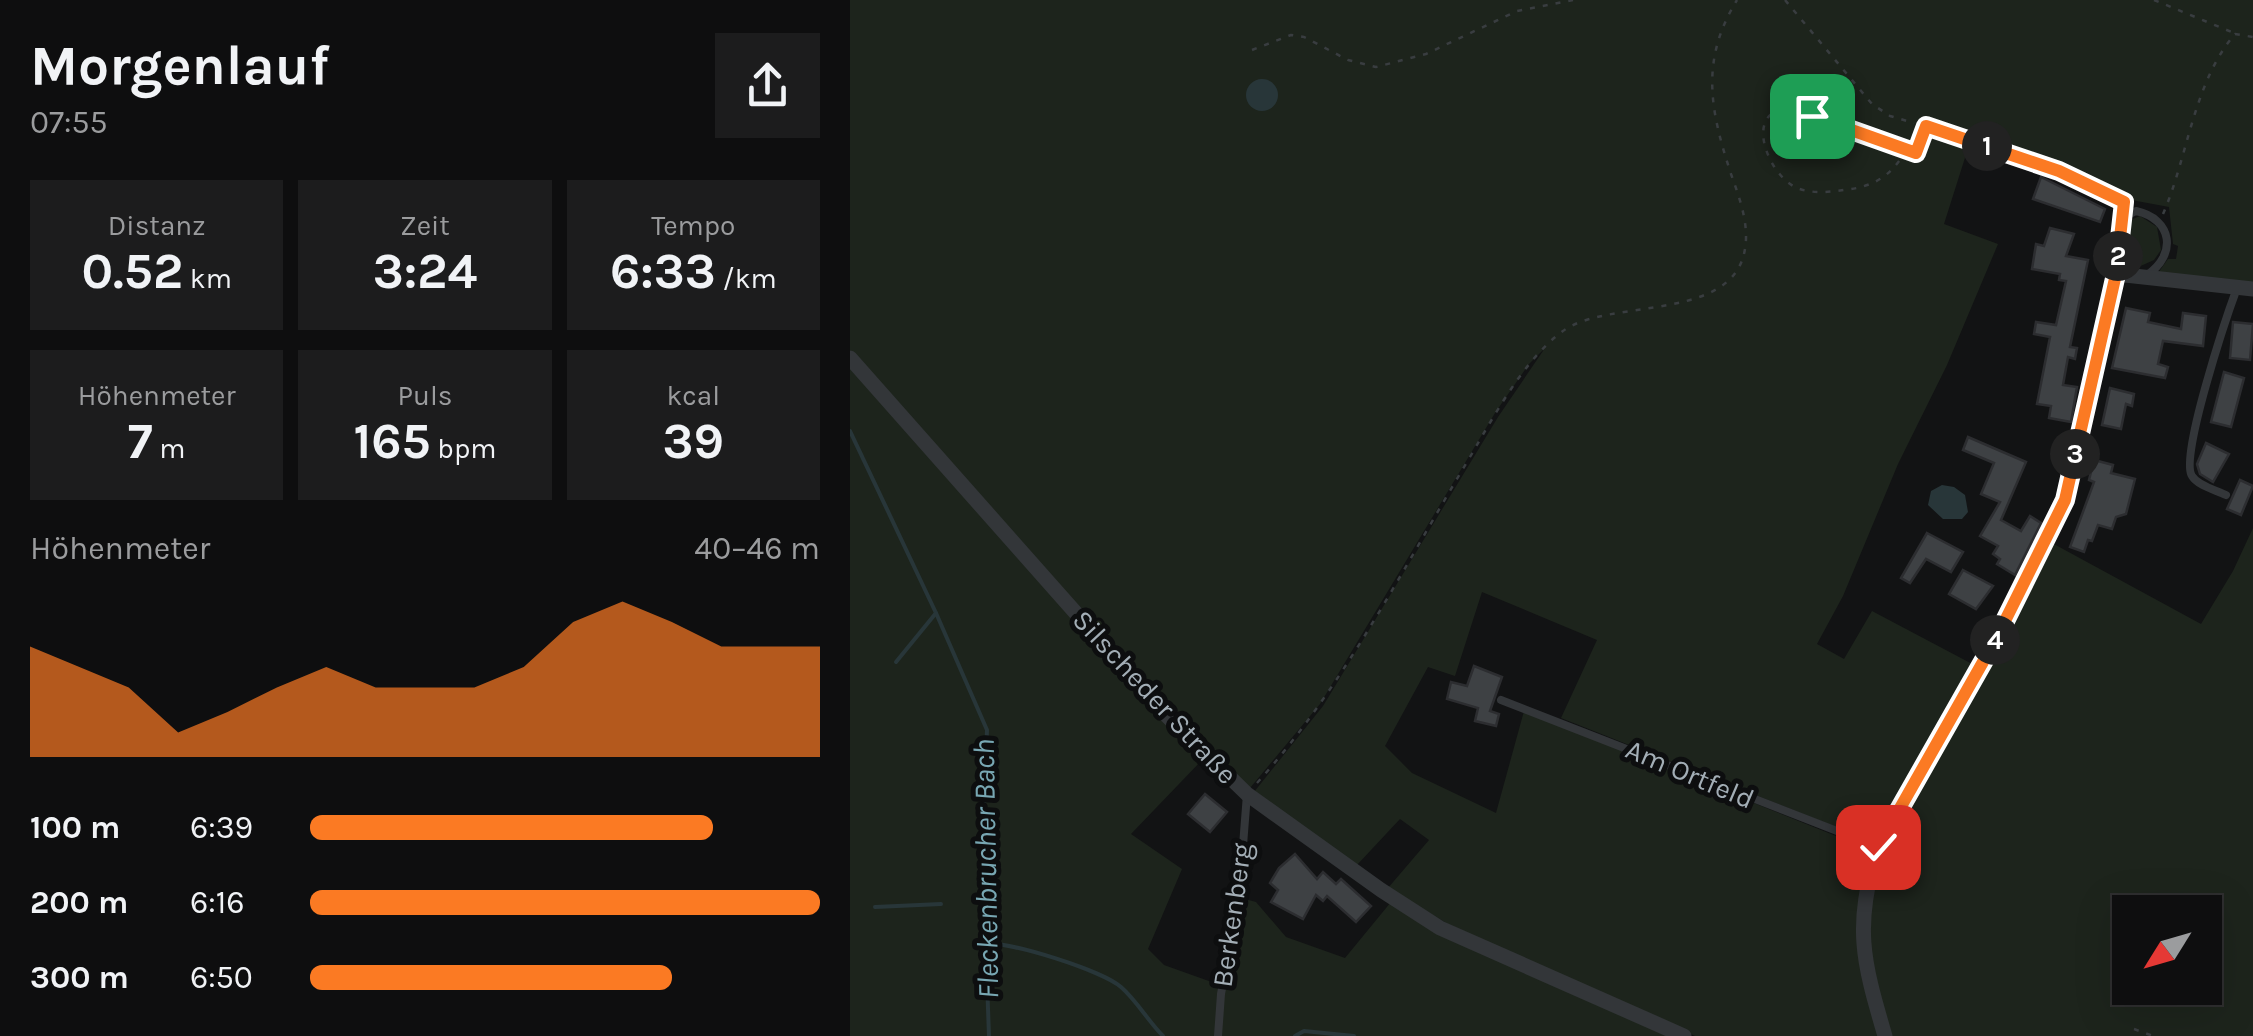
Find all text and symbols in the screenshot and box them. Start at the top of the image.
button: share [715,33,820,138]
text: Morgenlauf [30,34,329,98]
pin [1770,74,1855,159]
icon: arrive [1785,89,1840,144]
text: 07:55 [30,104,108,141]
pin: 1 [1962,121,2012,171]
text: 1 [1982,129,1992,162]
text: Distanz [108,209,206,242]
text: Zeit [400,209,450,242]
text: Tempo [651,209,735,242]
pin: 2 [2093,231,2143,281]
text: 2 [2110,239,2126,272]
text: 0.52 [81,242,183,301]
text: 3:24 [373,242,477,301]
text: 6:33 [610,242,716,301]
text: km [183,262,232,295]
text: /km [716,262,777,295]
text: Höhenmeter [78,379,236,412]
text: Puls [397,379,453,412]
text: kcal [667,379,720,412]
text: 7 [128,412,153,471]
text: 165 [353,412,431,471]
text: 39 [663,412,724,471]
pin: 3 [2050,429,2100,479]
text: m [153,432,186,465]
text: bpm [431,432,497,465]
text: 3 [2066,437,2084,470]
text: Höhenmeter [30,530,210,567]
text: 40–46 m [694,530,820,567]
street label: Silscheder Straße [1066,603,1244,791]
pin: 4 [1970,615,2020,665]
text: 4 [1987,623,2003,656]
street label: Am Ortfeld [1621,732,1759,816]
water label: Fleckenbrucher Bach [966,739,1006,999]
pin [1836,805,1921,890]
text: 100 m [30,809,120,846]
text: 6:39 [190,809,253,846]
icon: check [1851,820,1906,875]
street label: Berkenberg [1206,841,1258,989]
text: 200 m [30,884,128,921]
text: 6:16 [190,884,245,921]
north arrow [2112,895,2222,1005]
map controls [2112,895,2222,1005]
text: 300 m [30,959,129,996]
text: 6:50 [190,959,253,996]

